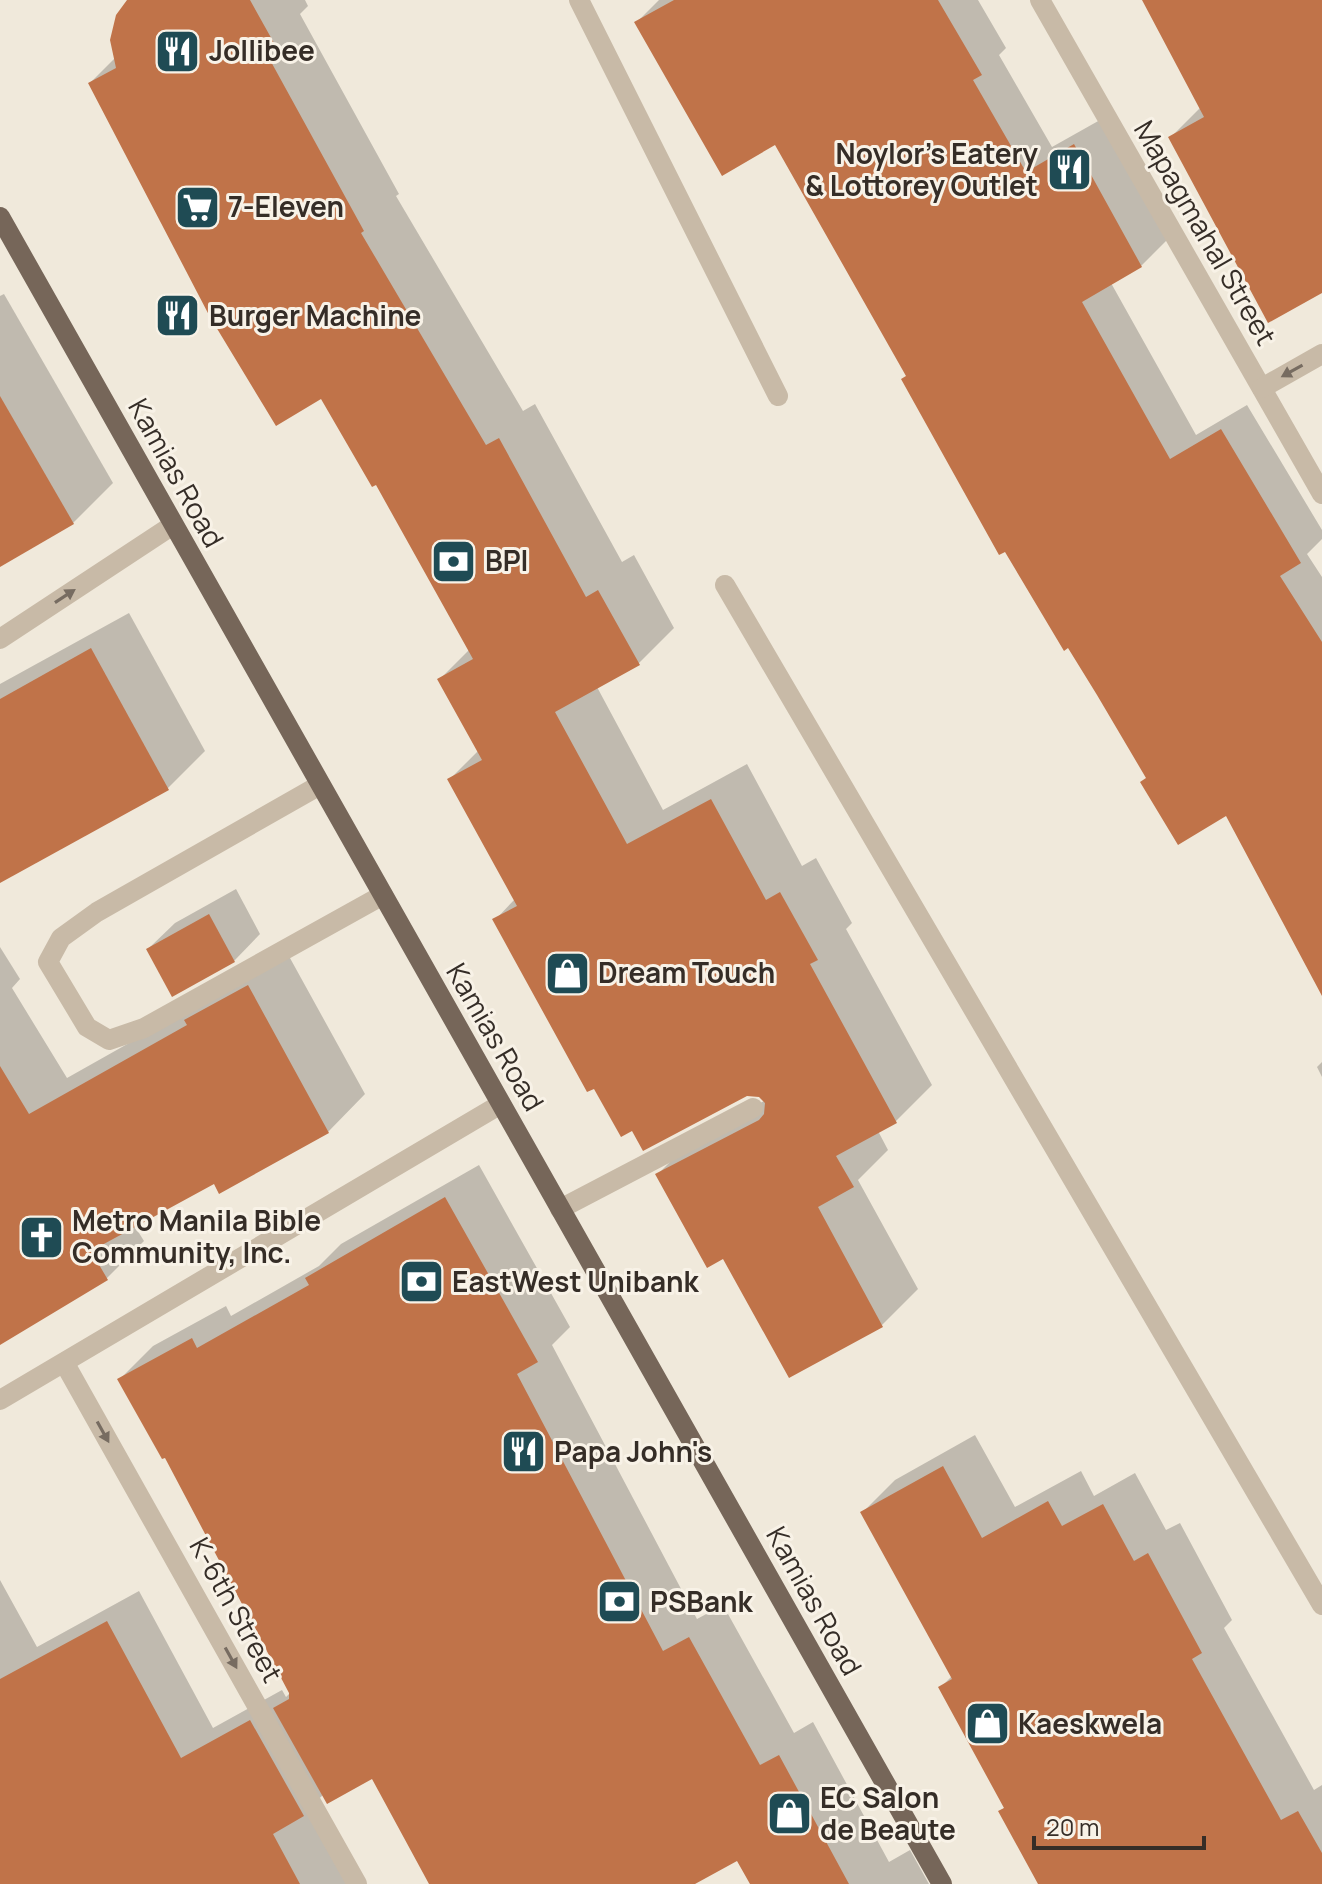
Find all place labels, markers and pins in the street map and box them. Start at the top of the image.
restaurant icon: Jollibee [154,27,202,75]
place label: Jollibee [209,31,315,69]
place label: Noylor's Eatery & Lottorey Outlet [805,134,1038,204]
restaurant icon: Noylor's Eatery & Lottorey Outlet [1045,146,1093,194]
supermarket icon: 7-Eleven [173,183,221,231]
place label: 7-Eleven [228,187,344,225]
restaurant icon: Burger Machine [154,292,202,340]
place label: Burger Machine [209,296,421,334]
bank icon: BPI [430,537,478,585]
place label: BPI [485,541,528,579]
shop icon: Dream Touch [543,949,591,997]
place label: Dream Touch [598,953,775,991]
place label: Metro Manila Bible Community, Inc. [72,1201,321,1271]
church icon: Metro Manila Bible Community, Inc. [17,1213,65,1261]
bank icon: EastWest Unibank [397,1258,445,1306]
place label: EastWest Unibank [452,1262,700,1300]
restaurant icon: Papa John's [499,1428,547,1476]
place label: Papa John's [554,1432,712,1470]
bank icon: PSBank [595,1578,643,1626]
place label: PSBank [650,1582,754,1620]
shop icon: Kaeskwela [963,1700,1011,1748]
place label: Kaeskwela [1018,1704,1162,1742]
place label: EC Salon de Beaute [820,1778,956,1848]
shop icon: EC Salon de Beaute [765,1790,813,1838]

